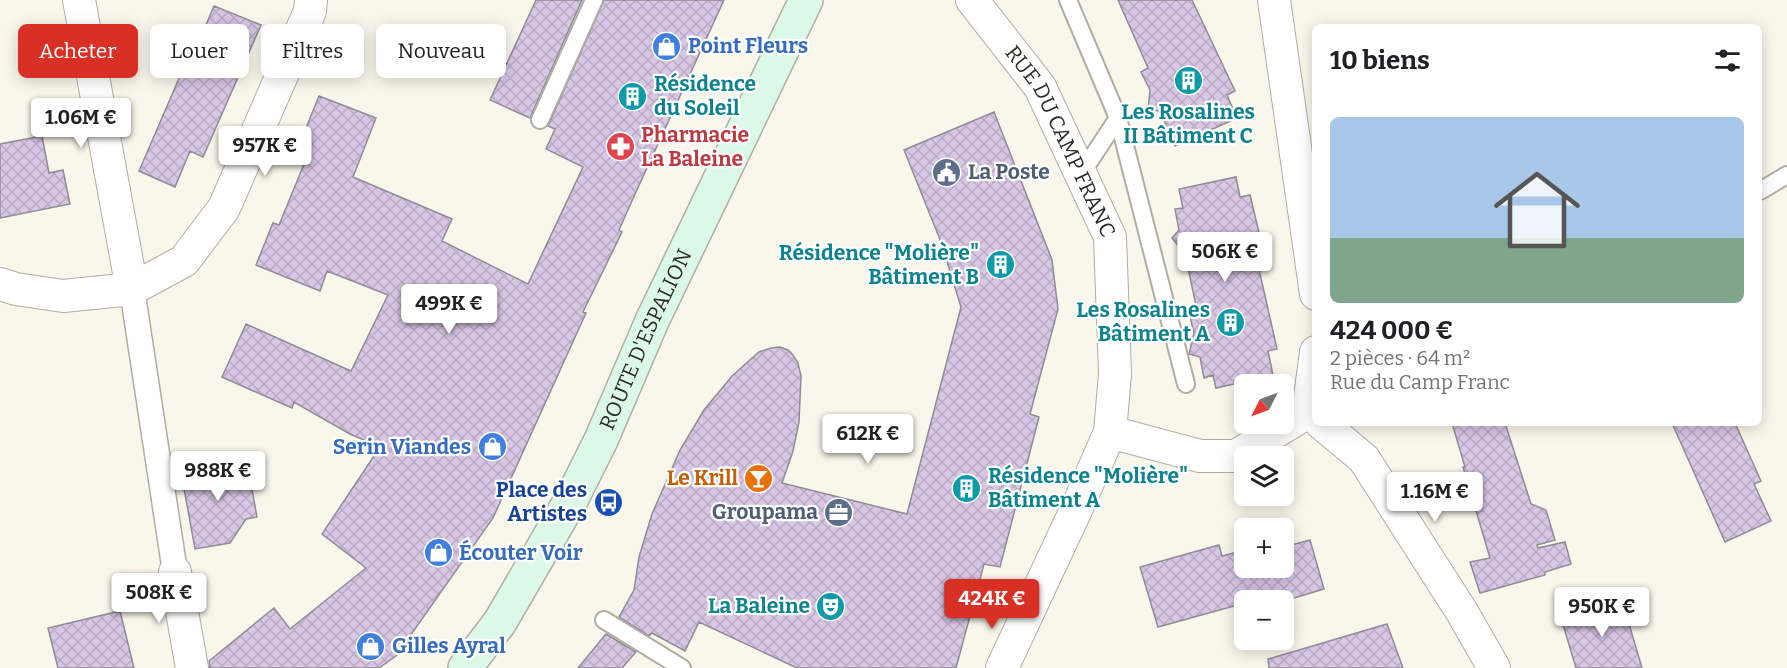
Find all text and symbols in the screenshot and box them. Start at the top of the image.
chip: Acheter [18,24,138,78]
chip: Louer [150,24,249,78]
chip: Filtres [261,24,364,78]
chip: Nouveau [376,24,506,78]
shop icon: Point Fleurs [651,30,683,62]
place label: Point Fleurs [688,33,808,59]
street label: RUE DU CAMP FRANC [1000,40,1121,241]
icon: filters [1711,44,1744,77]
text: 10 biens [1330,45,1430,76]
building icon: Les Rosalines II Bâtiment C [1172,65,1204,97]
place label: Résidence du Soleil [654,71,756,121]
building icon: Résidence du Soleil [617,80,649,112]
pin: 1.06M € [26,98,136,149]
place label: Les Rosalines II Bâtiment C [1121,99,1255,149]
text: 1.06M € [45,105,117,129]
place label: Pharmacie La Baleine [641,122,749,172]
pin: 957K € [216,126,314,177]
pharmacy icon: Pharmacie La Baleine [604,131,636,163]
text: 957K € [233,133,297,157]
public building icon: La Poste [931,156,963,188]
icon: home [1483,156,1591,264]
place label: La Poste [968,159,1050,185]
pin: 506K € [1176,232,1274,283]
text: 506K € [1191,239,1259,263]
place label: Résidence "Molière" Bâtiment B [779,240,979,290]
street label: ROUTE D'ESPALION [594,245,698,434]
building icon: Résidence "Molière" Bâtiment B [984,249,1016,281]
pin: 499K € [400,284,498,335]
text: 499K € [415,291,483,315]
place label: Les Rosalines Bâtiment A [1076,297,1210,347]
building icon: Les Rosalines Bâtiment A [1215,306,1247,338]
text: 424 000 € [1330,315,1453,346]
text: 2 pièces · 64 m² [1330,346,1470,370]
text: Rue du Camp Franc [1330,370,1510,394]
north arrow [1234,374,1294,434]
map controls [1234,374,1294,650]
pin: 612K € [819,414,917,465]
text: 612K € [836,421,900,445]
shop icon: Serin Viandes [476,431,508,463]
place label: Serin Viandes [333,434,471,460]
button: layers [1234,446,1294,506]
pin: 988K € [169,451,267,502]
text: 988K € [184,458,252,482]
bar icon: Le Krill [743,462,775,494]
place label: Résidence "Molière" Bâtiment A [988,463,1188,513]
place label: Le Krill [667,465,738,491]
building icon: Résidence "Molière" Bâtiment A [951,472,983,504]
pin: 1.16M € [1380,472,1490,523]
place label: Place des Artistes [496,477,587,527]
text: 1.16M € [1401,479,1469,503]
bus stop icon: Place des Artistes [592,486,624,518]
office icon: Groupama [823,496,855,528]
place label: Groupama [712,499,818,525]
button: + [1234,518,1294,578]
shop icon: Écouter Voir [422,537,454,569]
place label: Écouter Voir [459,539,583,566]
pin: 508K € [110,573,208,624]
pin: 424K € [943,579,1041,630]
text: 508K € [125,580,193,604]
text: 424K € [958,586,1026,610]
pin: 950K € [1553,587,1651,638]
theatre icon: La Baleine [815,590,847,622]
button: − [1234,590,1294,650]
place label: La Baleine [708,593,810,619]
text: 950K € [1568,594,1636,618]
shop icon: Gilles Ayral [355,630,387,662]
place label: Gilles Ayral [392,633,506,659]

